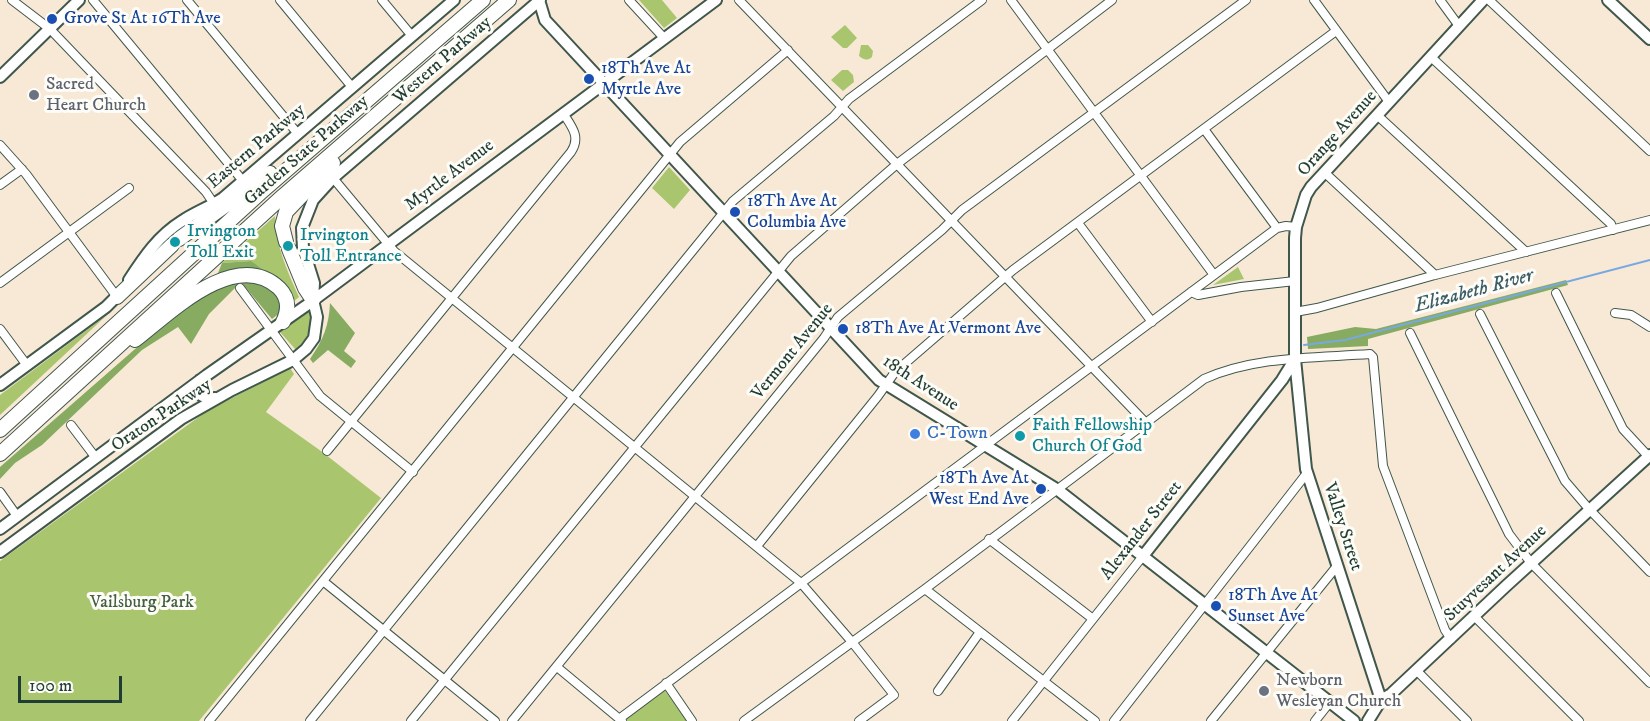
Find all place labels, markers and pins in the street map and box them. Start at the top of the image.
place label: Grove St At 16Th Ave [64,8,221,30]
marker: Grove St At 16Th Ave [45,12,59,26]
place label: 18Th Ave At Myrtle Ave [601,58,691,100]
marker: 18Th Ave At Myrtle Ave [582,72,596,86]
place label: Sacred Heart Church [46,74,146,116]
marker: Sacred Heart Church [27,88,41,102]
place label: 18Th Ave At Columbia Ave [747,191,846,234]
marker: 18Th Ave At Columbia Ave [728,205,742,219]
place label: Irvington Toll Exit [187,221,256,264]
place label: Irvington Toll Entrance [300,225,402,268]
marker: Irvington Toll Exit [168,235,182,249]
marker: Irvington Toll Entrance [281,239,295,253]
place label: 18Th Ave At Vermont Ave [855,318,1041,340]
marker: 18Th Ave At Vermont Ave [836,322,850,336]
place label: Faith Fellowship Church Of God [1032,415,1152,458]
place label: C-Town [927,423,988,445]
marker: C-Town [908,427,922,441]
marker: Faith Fellowship Church Of God [1013,429,1027,443]
place label: 18Th Ave At West End Ave [929,468,1029,510]
marker: 18Th Ave At West End Ave [1034,482,1048,496]
place label: 18Th Ave At Sunset Ave [1228,585,1318,628]
marker: 18Th Ave At Sunset Ave [1209,599,1223,613]
place label: Newborn Wesleyan Church [1276,670,1401,712]
marker: Newborn Wesleyan Church [1257,684,1271,698]

